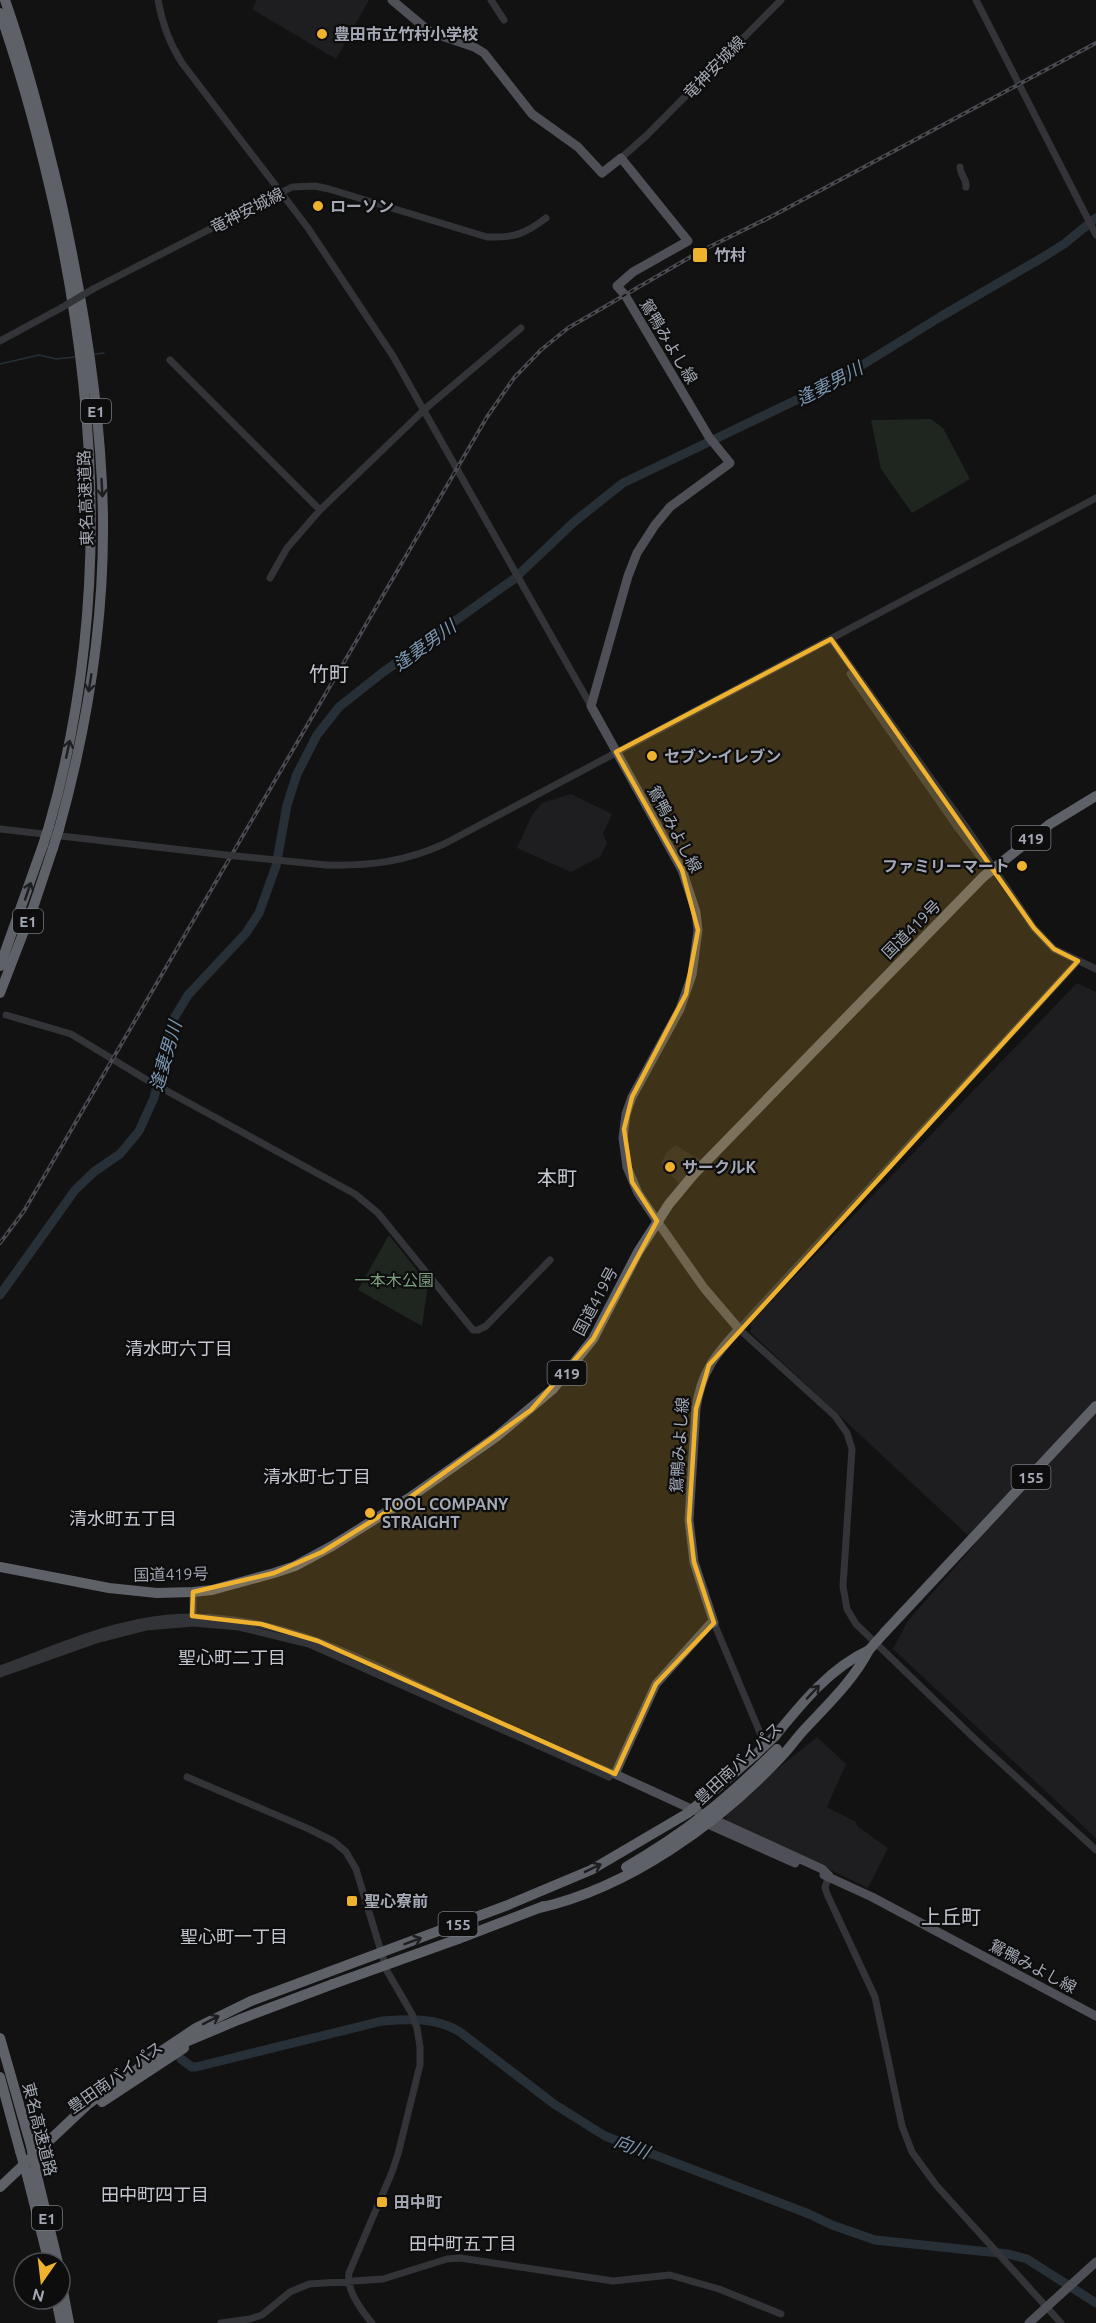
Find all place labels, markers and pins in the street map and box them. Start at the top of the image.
place label: 豊田市立竹村小学校 [334,25,478,43]
marker: 豊田市立竹村小学校 [315,27,329,41]
place label: ローソン [330,197,394,215]
marker: ローソン [311,199,325,213]
marker: 竹村 [691,246,709,264]
place label: 竹村 [714,246,746,264]
place label: セブン-イレブン [664,747,781,765]
marker: セブン-イレブン [645,749,659,763]
place label: ファミリーマート [882,857,1010,875]
marker: ファミリーマート [1015,859,1029,873]
place label: サークルK [682,1158,757,1176]
marker: サークルK [663,1160,677,1174]
place label: TOOL COMPANY STRAIGHT [382,1495,509,1531]
marker: TOOL COMPANY STRAIGHT [363,1506,377,1520]
place label: 聖心寮前 [364,1892,428,1910]
marker: 聖心寮前 [345,1894,359,1908]
place label: 田中町 [394,2193,442,2211]
marker: 田中町 [375,2195,389,2209]

